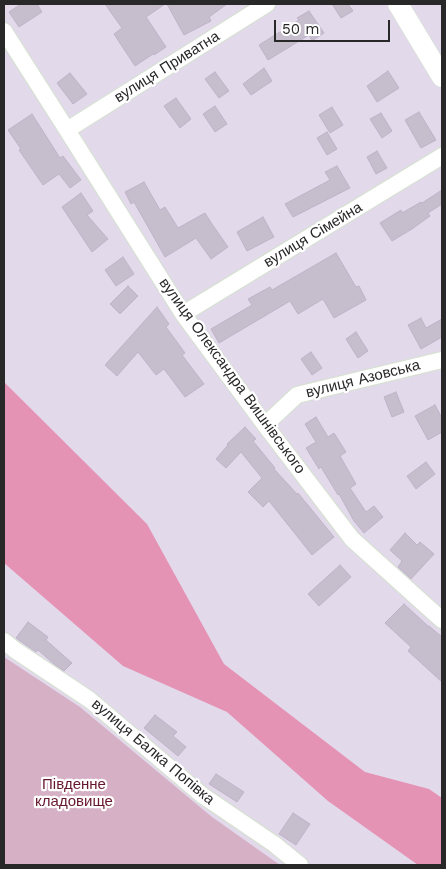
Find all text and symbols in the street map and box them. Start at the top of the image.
scale bar [276,10,392,42]
text: 50 m [282,20,319,38]
street label: вулиця Приватна [111,27,223,107]
street label: вулиця Сімейна [261,199,365,271]
street label: вулиця Олександра Вишнівського [155,275,309,477]
street label: вулиця Азовська [304,356,422,402]
street label: вулиця Балка Попівка [88,695,218,809]
park label: Південне кладовище [35,776,113,811]

